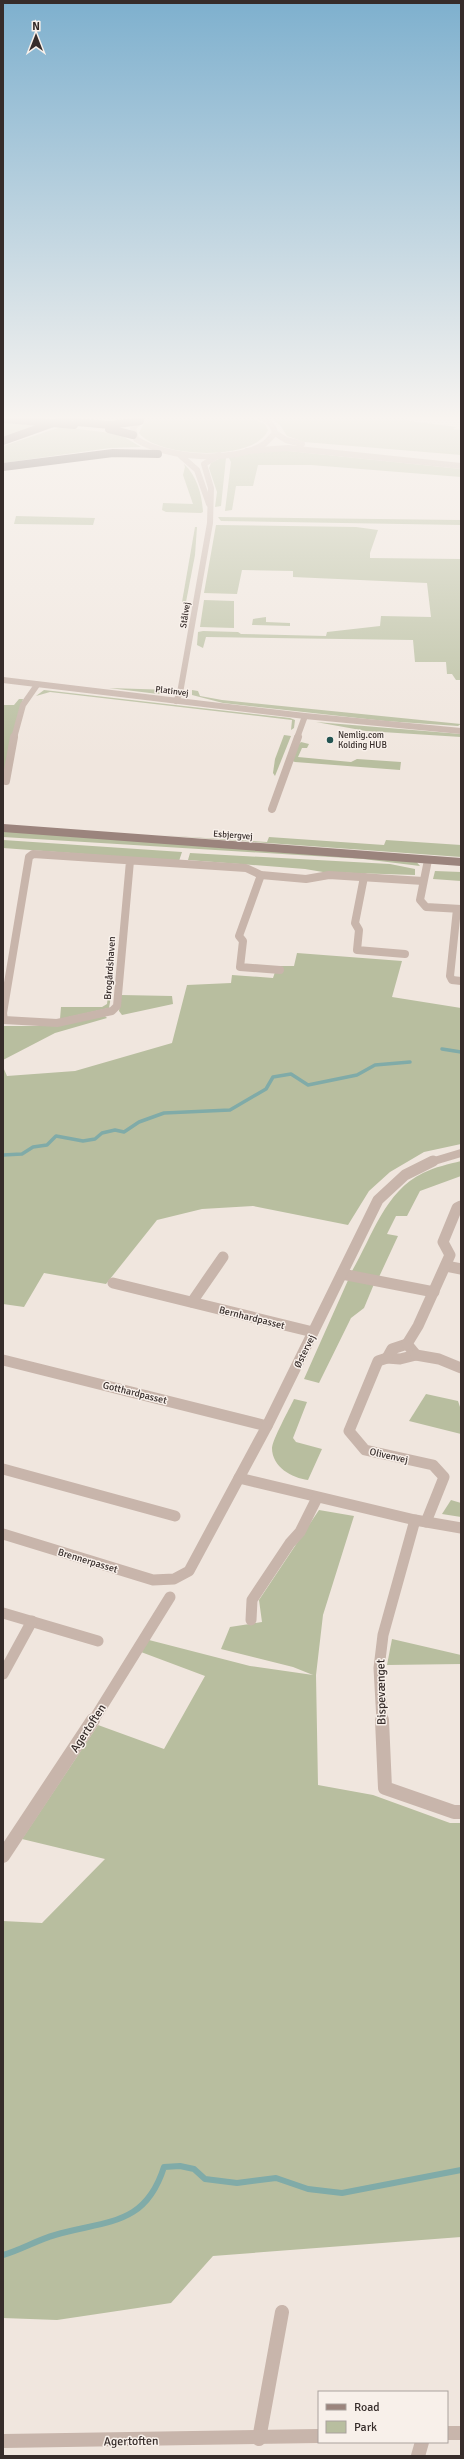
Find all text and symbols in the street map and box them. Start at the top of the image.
north arrow [16,16,56,56]
text: N [32,20,40,33]
street label: Stålvej [178,601,193,629]
street label: Platinvej [155,684,189,699]
place label: Nemlig.com Kolding HUB [338,730,387,751]
marker: Nemlig.com Kolding HUB [325,735,335,745]
street label: Esbjergvej [213,829,253,842]
street label: Brogårdshaven [102,936,118,1000]
street label: Bernhardpasset [218,1304,286,1332]
street label: Østervej [292,1333,318,1370]
street label: Gotthardpasset [101,1379,169,1407]
street label: Olivenvej [368,1446,409,1466]
street label: Brennerpasset [56,1546,119,1576]
street label: Bispevænget [373,1659,390,1725]
street label: Agertoften [67,1701,110,1755]
legend [318,2391,448,2443]
text: Road [354,2400,380,2415]
text: Park [354,2420,377,2435]
street label: Agertoften [103,2434,159,2449]

